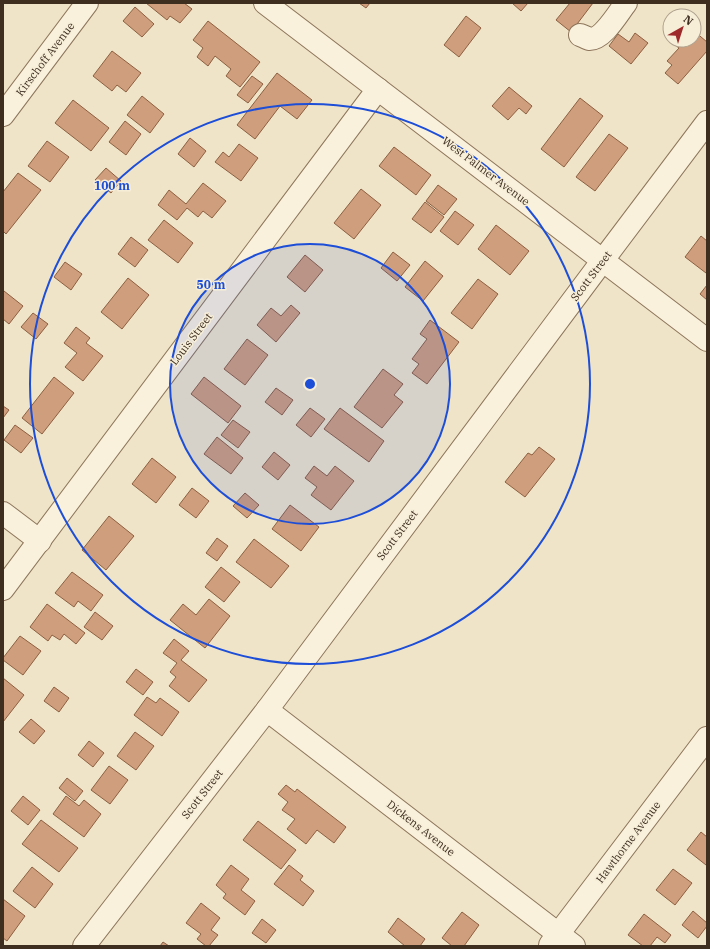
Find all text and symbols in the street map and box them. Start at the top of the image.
north arrow [662,8,702,48]
text: N [681,12,696,29]
street label: Kirschoff Avenue [13,19,77,99]
street label: West Palmer Avenue [439,133,533,209]
text: 100 m [94,178,130,193]
street label: Scott Street [568,248,615,304]
text: 50 m [197,277,226,292]
street label: Louis Street [167,310,215,368]
centre of rings [303,377,317,391]
street label: Scott Street [374,507,421,563]
street label: Scott Street [178,766,226,822]
street label: Dickens Avenue [384,797,458,859]
street label: Hawthorne Avenue [593,798,663,886]

